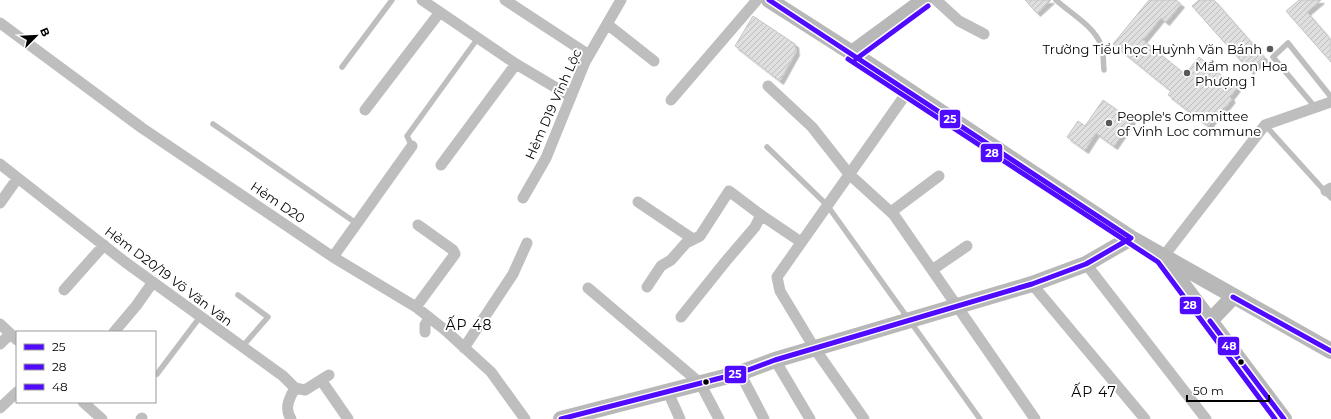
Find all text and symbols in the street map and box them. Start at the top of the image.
north arrow [16,16,56,56]
text: B [37,25,53,39]
place label: Trường Tiểu học Huỳnh Văn Bánh [1043,41,1262,57]
marker: Trường Tiểu học Huỳnh Văn Bánh [1265,44,1275,54]
street label: Hẻm D19 Vĩnh Lộc [521,46,585,162]
place label: Mầm non Hoa Phượng 1 [1195,58,1288,89]
marker: Mầm non Hoa Phượng 1 [1182,68,1192,78]
place label: People's Committee of Vinh Loc commune [1117,108,1261,139]
line badge: 25 [939,109,961,129]
text: 25 [943,112,957,126]
marker: People's Committee of Vinh Loc commune [1104,118,1114,128]
line badge: 28 [980,143,1003,163]
text: 28 [985,146,999,160]
street label: Hẻm D20 [248,178,308,226]
street label: Hẻm D20/19 Võ Văn Vân [102,223,236,329]
line badge: 28 [1179,296,1202,315]
text: 28 [1183,298,1197,312]
district label: ẤP 48 [445,315,493,334]
legend [16,331,156,403]
line badge: 48 [1217,336,1240,356]
text: 25 [52,339,66,354]
text: 48 [1222,339,1236,353]
unlabelled marker [1236,357,1246,367]
text: 28 [52,359,67,374]
line badge: 25 [724,365,747,384]
text: 25 [728,367,742,381]
unlabelled marker [701,377,711,387]
scale bar [1187,377,1269,403]
text: 48 [52,379,68,394]
district label: ẤP 47 [1071,382,1117,401]
text: 50 m [1193,383,1224,398]

